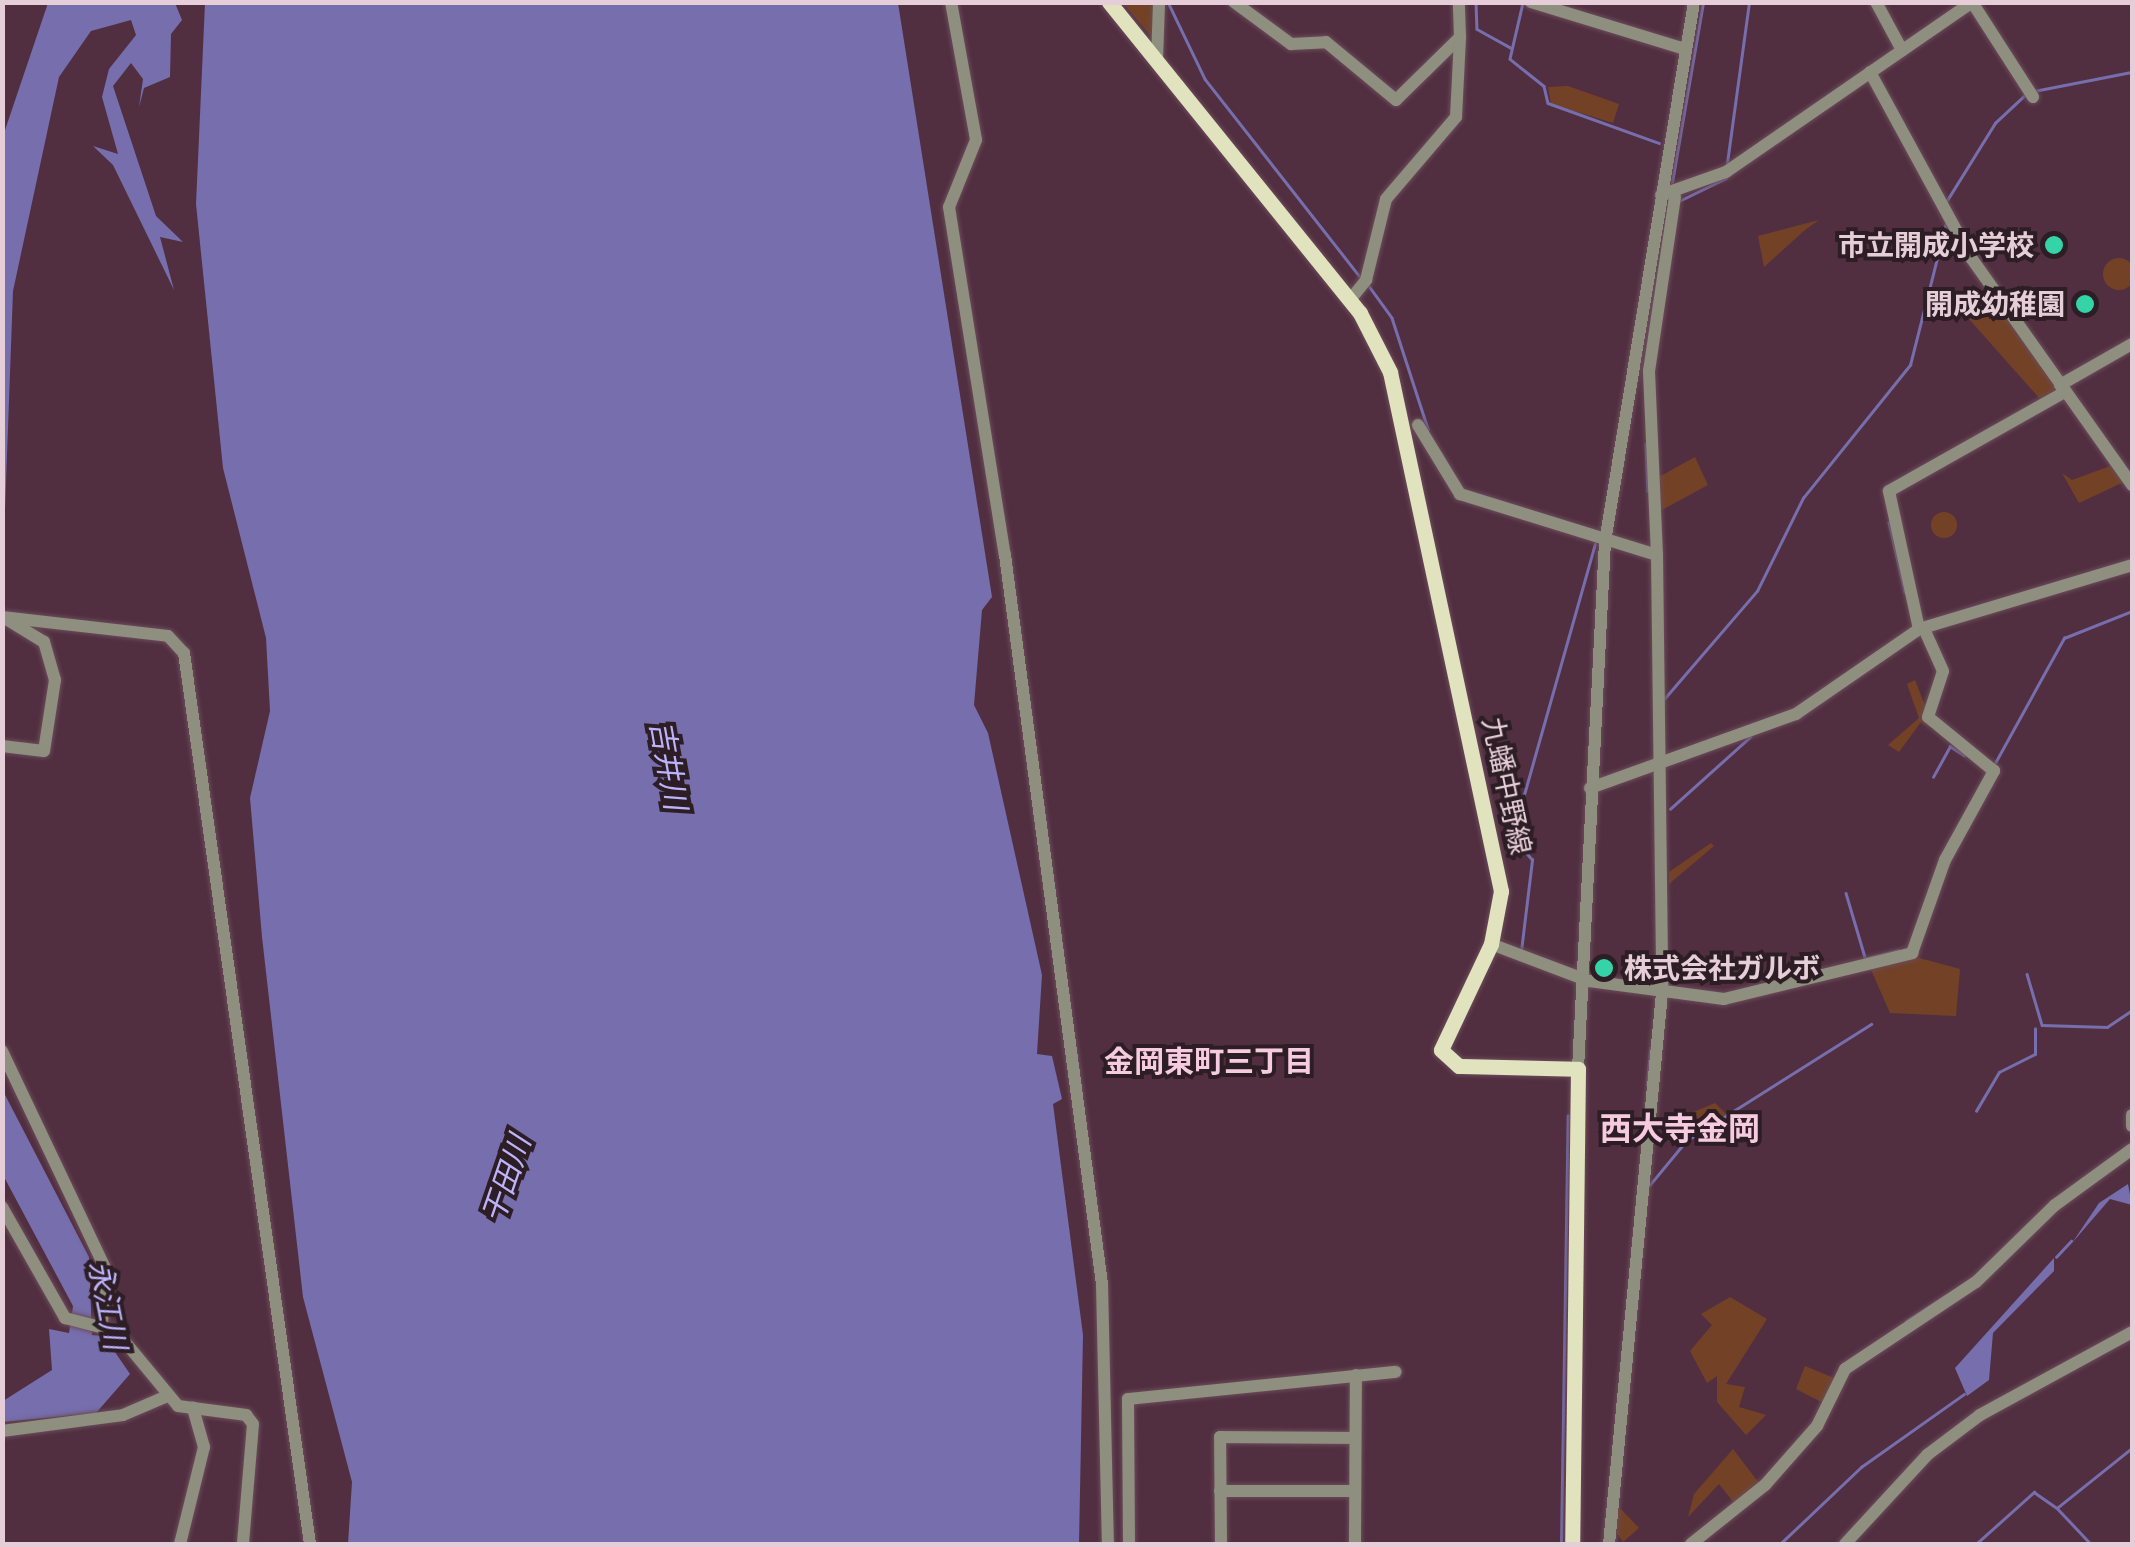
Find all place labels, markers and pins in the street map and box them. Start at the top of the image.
place label: 市立開成小学校 [1838,228,2034,262]
marker: 市立開成小学校 [2043,234,2065,256]
place label: 開成幼稚園 [1925,287,2065,321]
marker: 開成幼稚園 [2074,293,2096,315]
place label: 株式会社ガルボ [1624,951,1820,985]
marker: 株式会社ガルボ [1593,957,1615,979]

